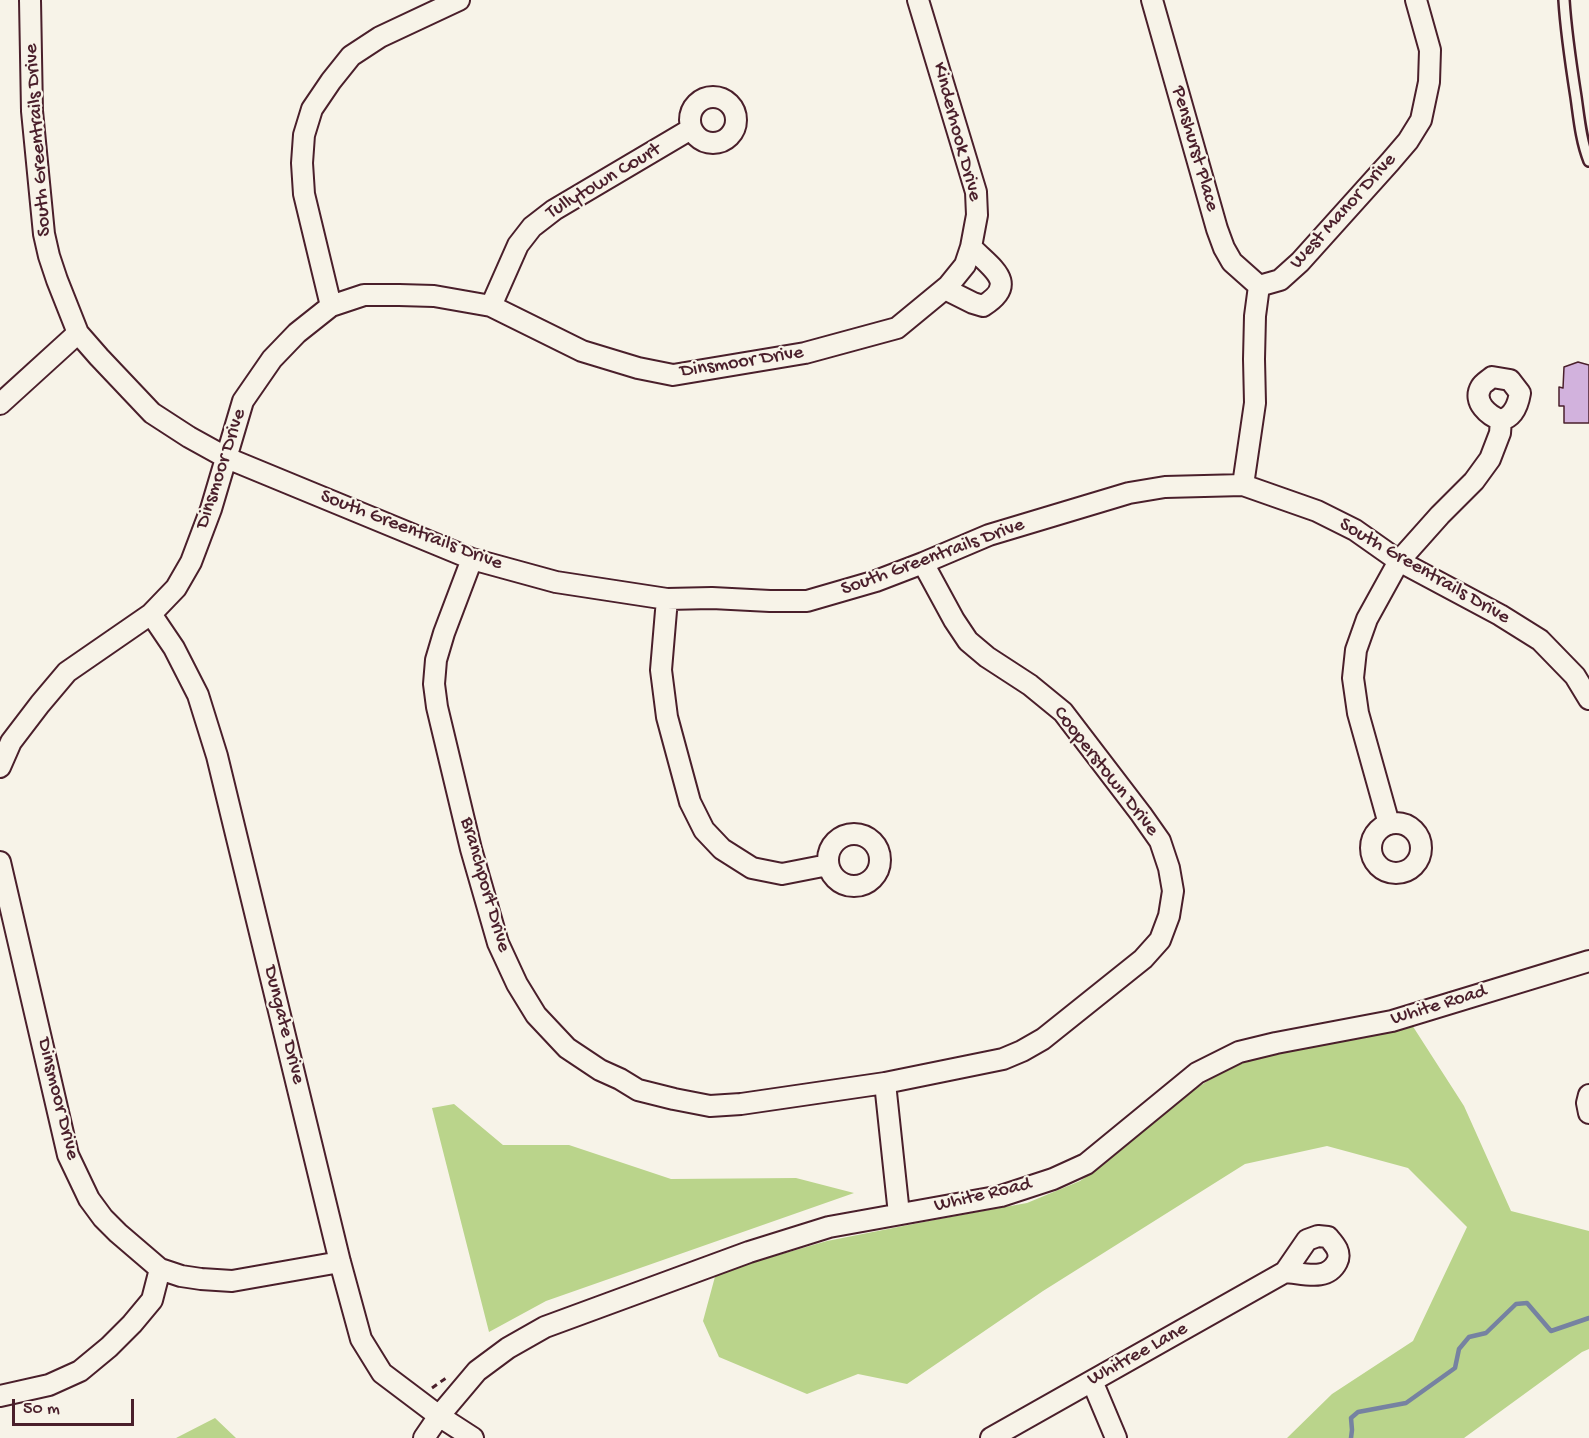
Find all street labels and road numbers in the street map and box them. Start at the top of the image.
street label: South Greentrails Drive [20,43,58,237]
street label: Kinderhook Drive [926,60,986,204]
street label: Penshurst Place [1165,84,1223,214]
street label: Tullytown Court [542,138,666,226]
street label: West Manor Drive [1286,149,1402,275]
street label: Dinsmoor Drive [679,341,805,385]
street label: Dinsmoor Drive [191,406,253,532]
street label: South Greentrails Drive [316,485,506,577]
street label: South Greentrails Drive [1334,513,1514,631]
street label: South Greentrails Drive [838,514,1028,602]
street label: Cooperstown Drive [1047,702,1163,842]
street label: Branchport Drive [453,815,515,955]
street label: Dungate Drive [257,963,309,1087]
street label: White Road [1388,980,1490,1032]
street label: Dinsmoor Drive [30,1036,84,1162]
street label: White Road [932,1173,1034,1219]
street label: Whitree Lane [1084,1318,1192,1392]

